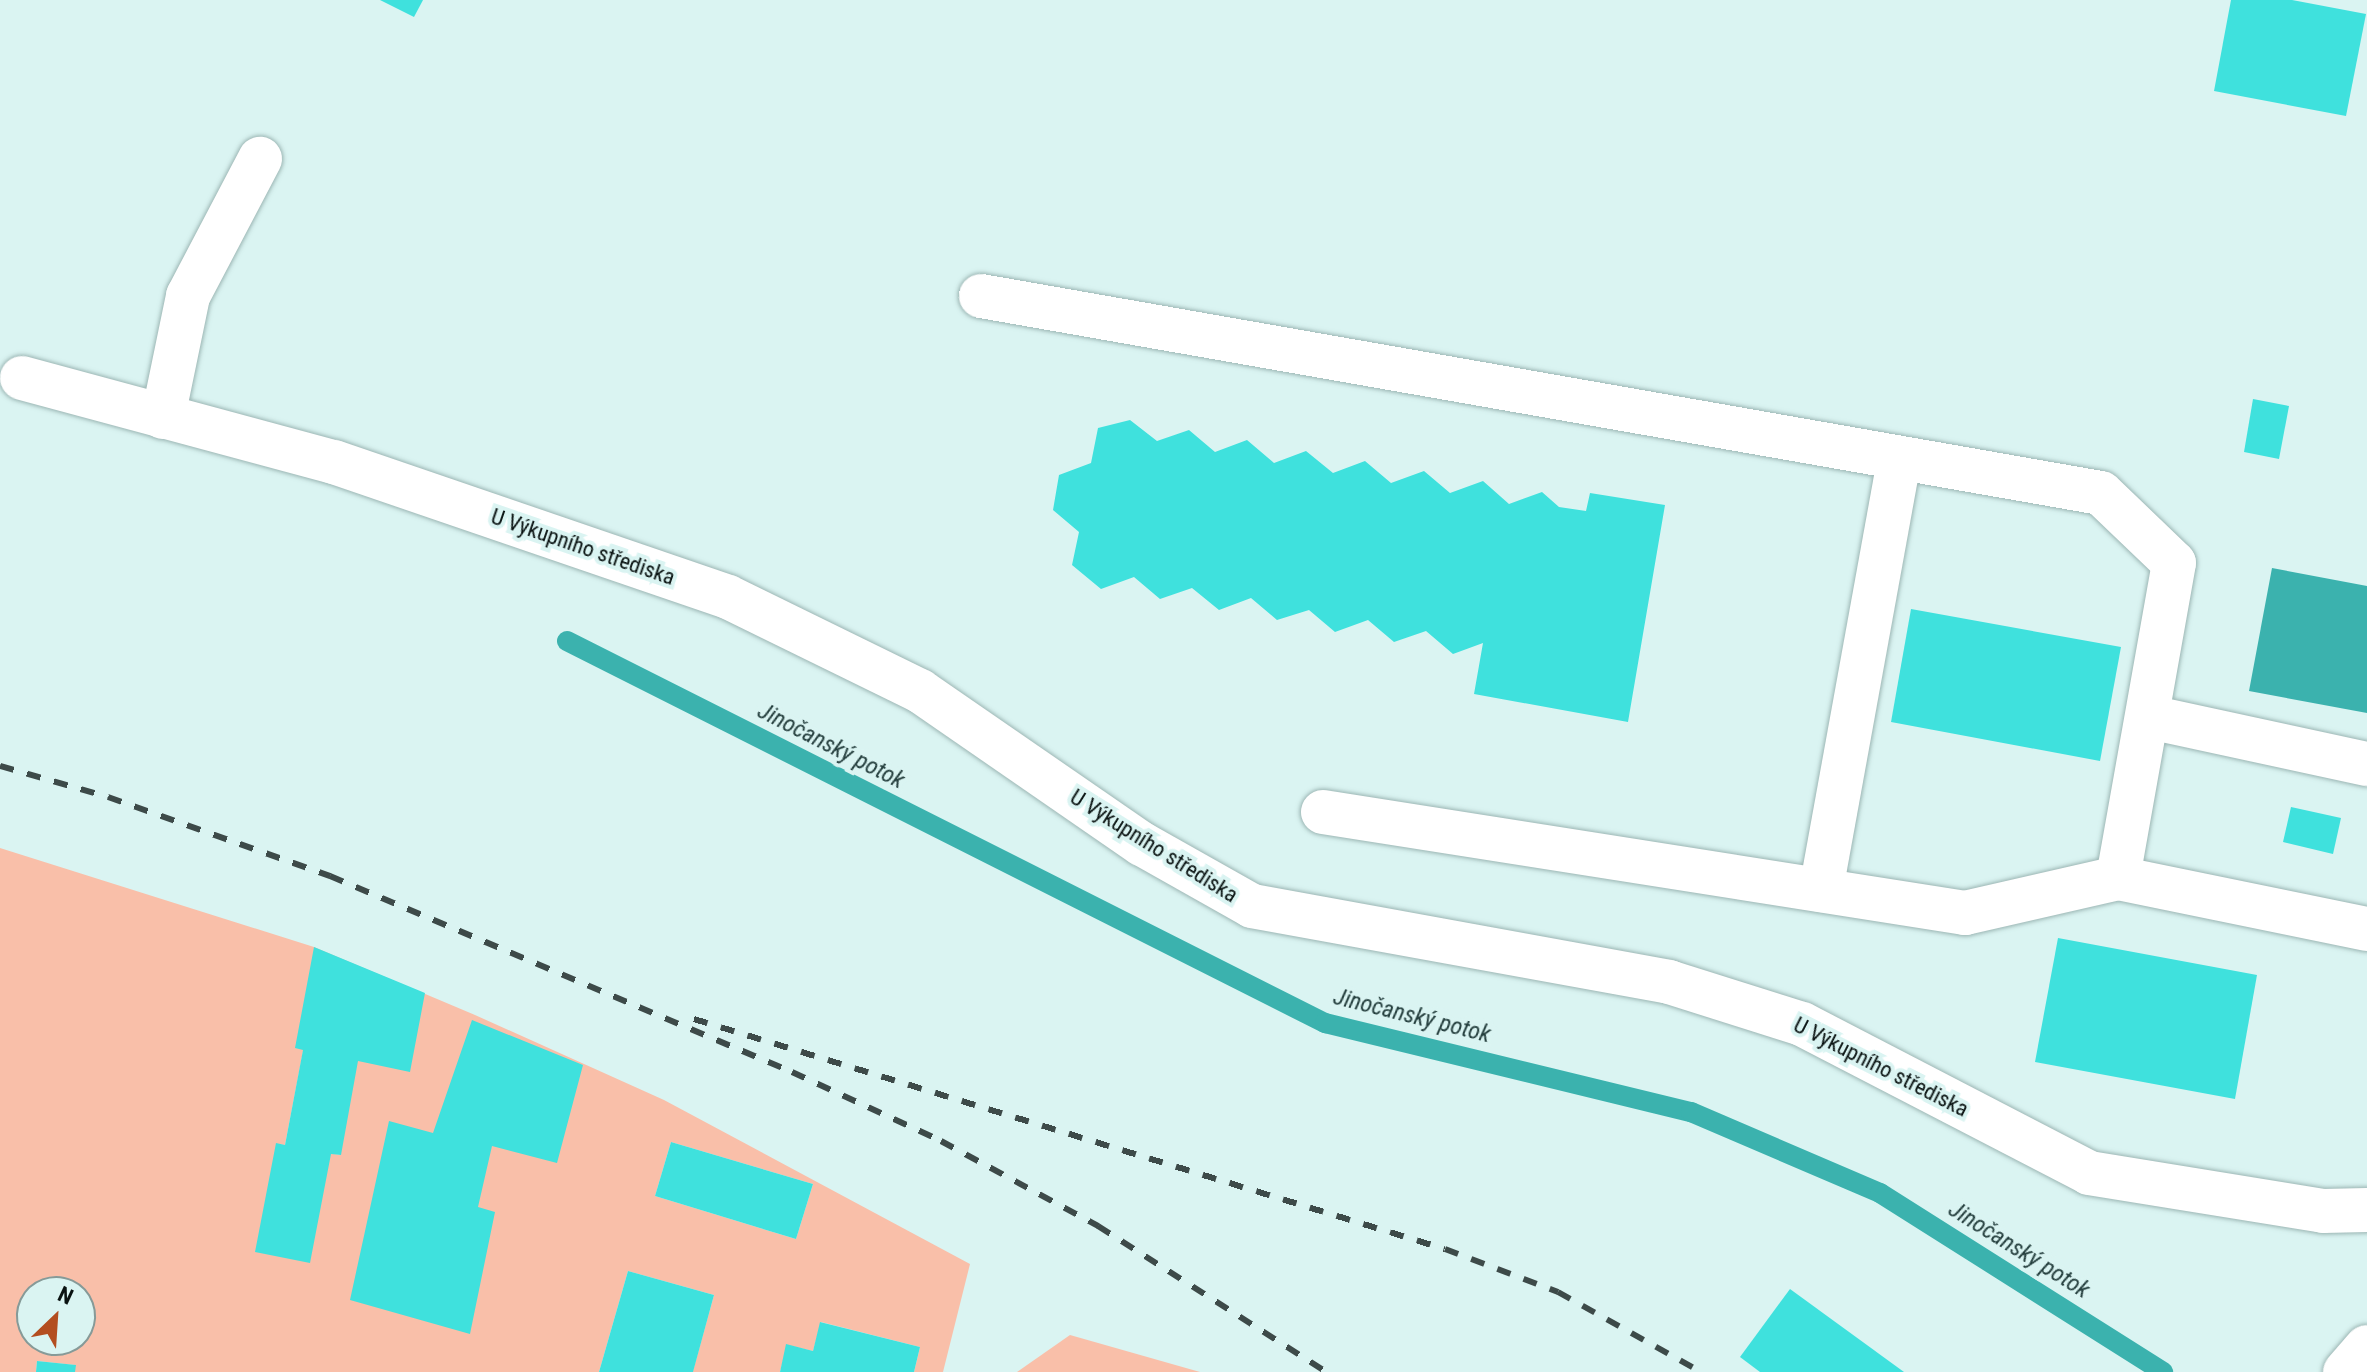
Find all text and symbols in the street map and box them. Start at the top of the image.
street label: U Výkupního střediska [488,503,678,591]
water label: Jinočanský potok [753,697,909,795]
street label: U Výkupního střediska [1065,784,1243,908]
water label: Jinočanský potok [1330,983,1494,1049]
street label: U Výkupního střediska [1789,1012,1973,1122]
water label: Jinočanský potok [1943,1195,2095,1305]
north arrow [16,1276,96,1356]
text: N [54,1281,77,1310]

